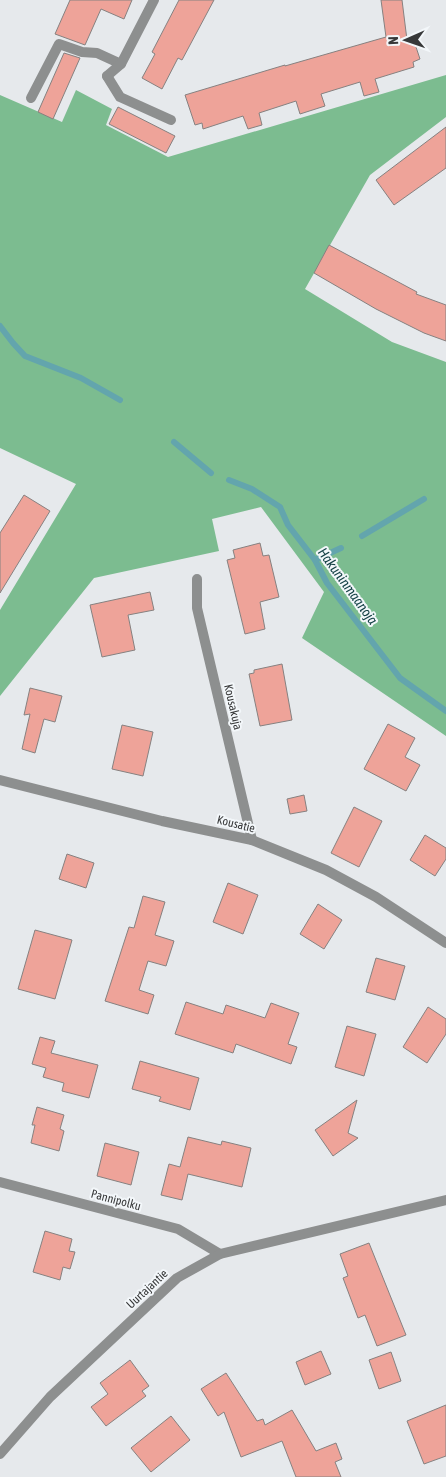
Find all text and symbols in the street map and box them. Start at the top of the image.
north arrow [381,15,431,65]
text: N [385,36,401,45]
water label: Hakuninmaanoja [315,545,381,628]
street label: Kousakuja [221,683,245,731]
street label: Kousatie [216,813,256,835]
street label: Pannipolku [89,1187,143,1213]
street label: Uurtajantie [124,1266,170,1312]

